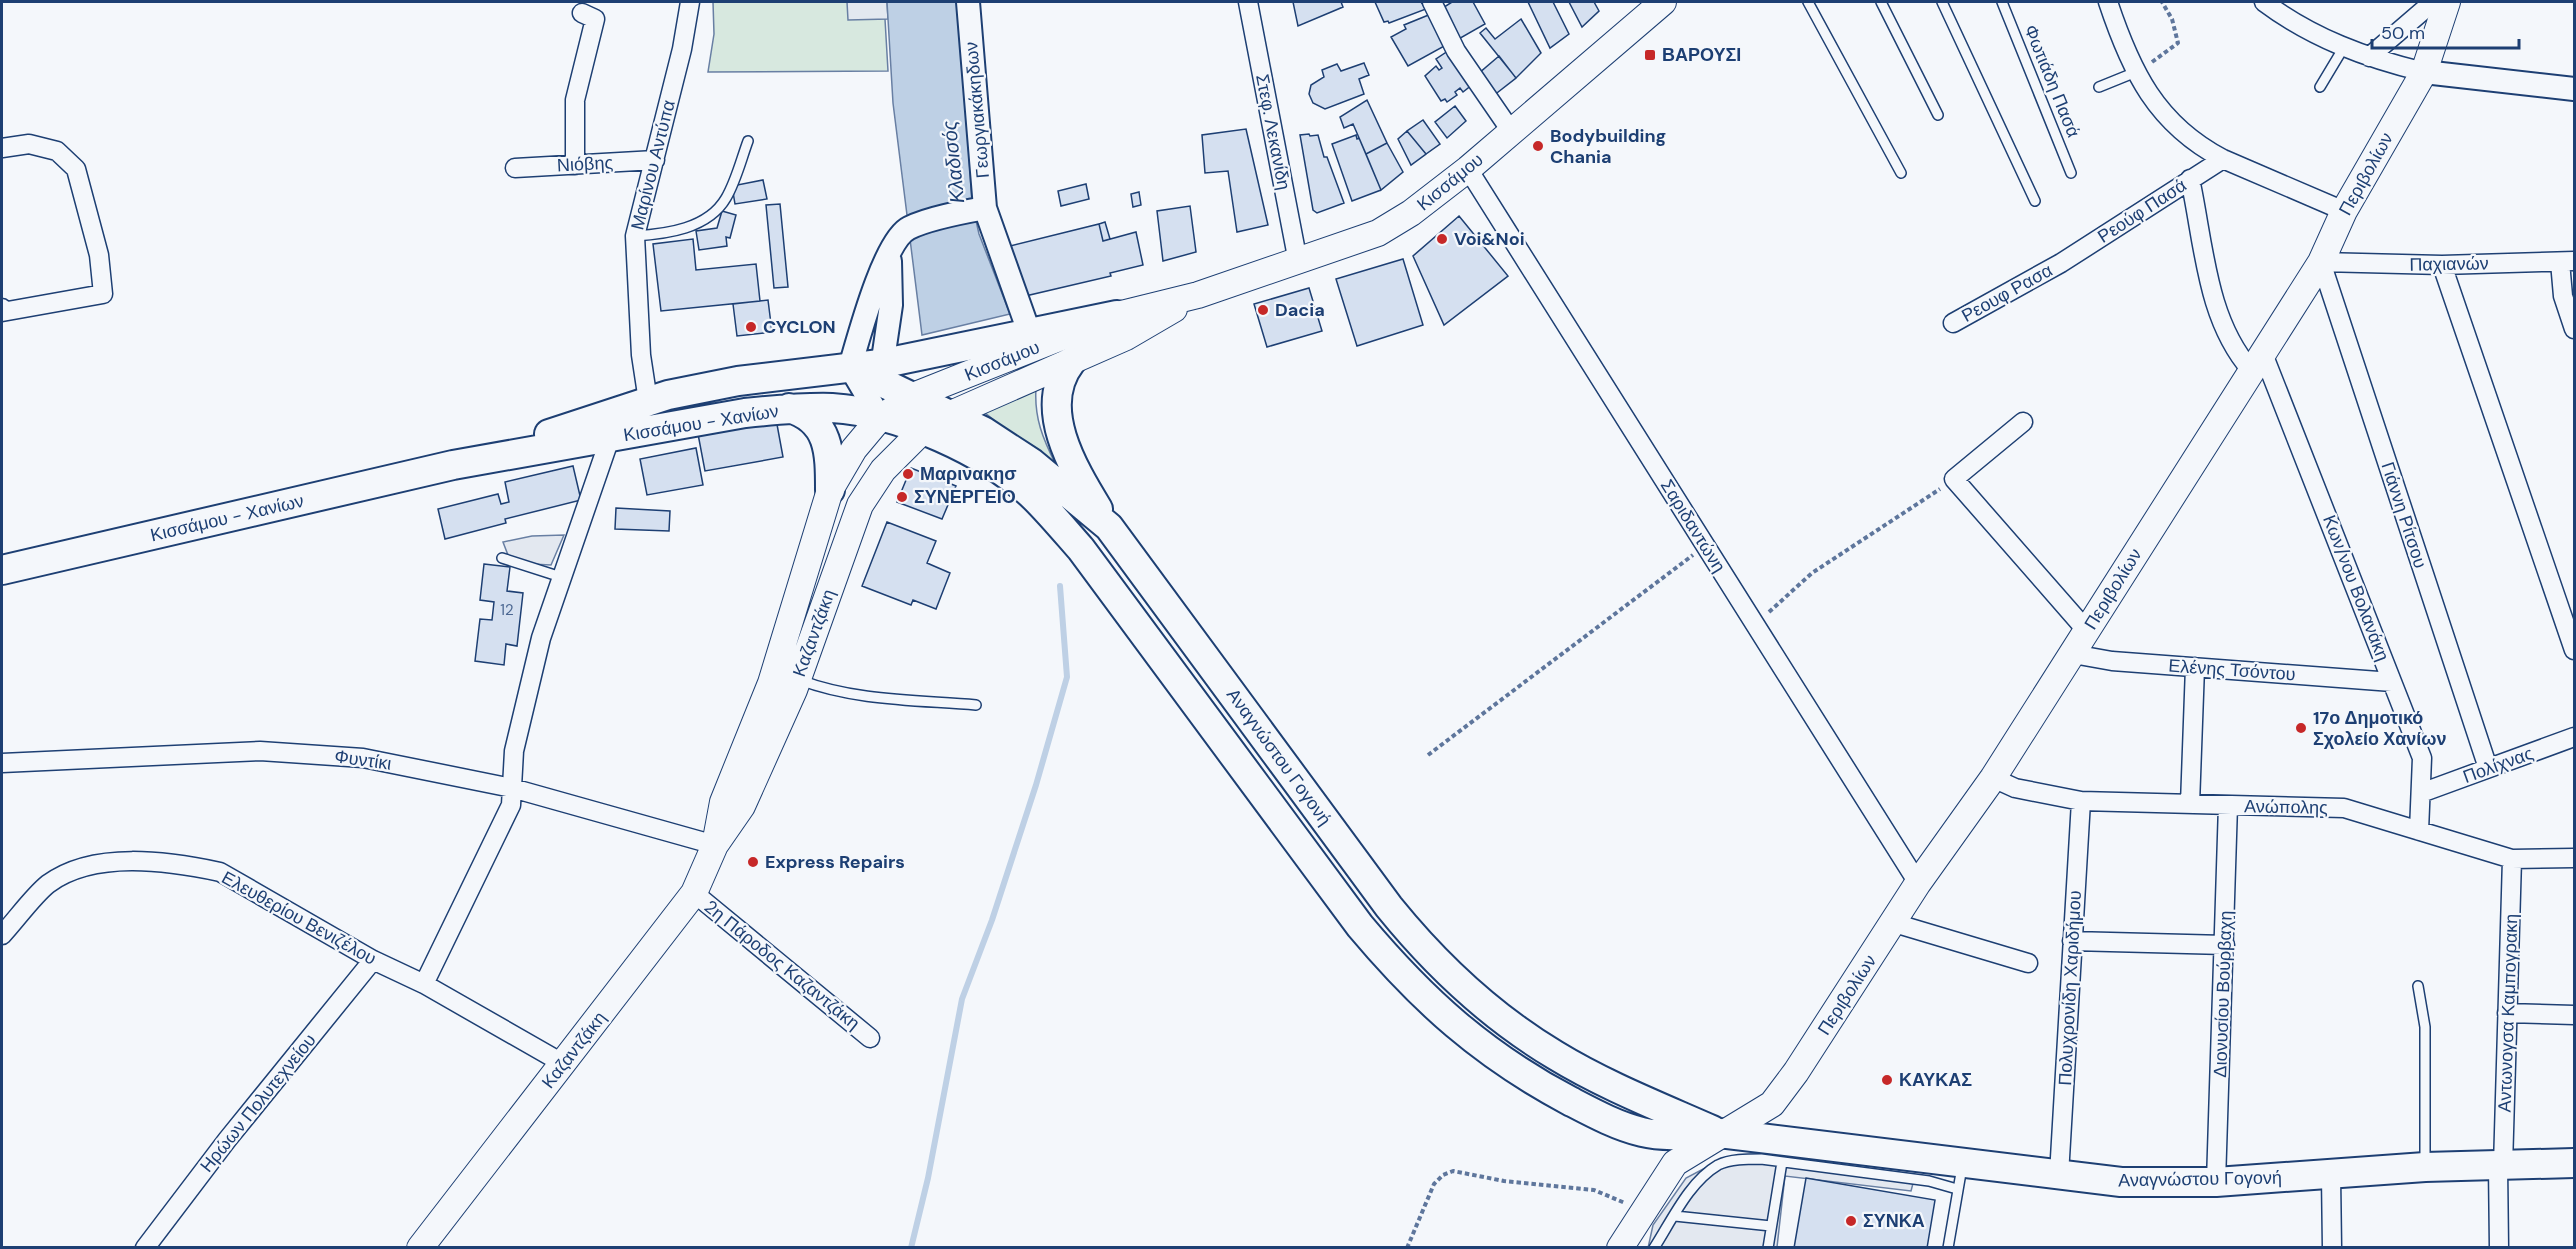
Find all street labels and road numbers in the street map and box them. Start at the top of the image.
street label: Φωτιάδη Πασά [2019,21,2085,141]
street label: Γεωργιακάκηδων [959,41,995,179]
street label: Στεφ. Λεκανίδη [1250,72,1296,192]
street label: Μαρίνου Αντύπα [625,98,681,232]
street label: Περιβολίων [2333,128,2399,220]
street label: Κισσάμου [1412,148,1488,216]
street label: Νιόβης [556,151,614,177]
street label: Ρεούφ Πασά [2093,173,2191,249]
street label: Παχιανών [2409,251,2489,277]
street label: Ρεουφ Ρασα [1957,258,2057,328]
street label: Κισσάμου [961,335,1043,387]
street label: Κισσάμου - Χανίων [622,399,780,447]
street label: Γιάννη Ρίτσου [2376,459,2432,571]
street label: Σαριδαντώνη [1655,475,1731,577]
street label: Κισσάμου - Χανίων [148,489,306,547]
street label: Κων/νου Βολανάκη [2317,511,2395,665]
street label: Περιβολίων [2079,544,2147,634]
street label: Καζαντζάκη [787,586,841,680]
street label: Ελένης Τσόντου [2168,654,2296,686]
street label: Αναγνώστου Γογονή [1221,684,1337,830]
street label: Πολίχνας [2460,741,2537,789]
street label: Φυντίκι [333,744,393,776]
street label: Ανώπολης [2244,794,2328,820]
street label: Ελευθερίου Βενιζέλου [217,865,381,971]
street label: Πολυχρονίδη Χαριδήμου [2053,890,2087,1086]
street label: 2η Πάροδος Καζαντζάκη [699,895,865,1035]
street label: Διονυσίου Βούρβαχη [2208,910,2238,1078]
street label: Αντωνογσα Καμπογρακη [2493,913,2523,1113]
street label: Περιβολίων [1812,950,1882,1040]
street label: Καζαντζάκη [536,1007,612,1093]
street label: Ηρώων Πολυτεχνείου [195,1029,321,1177]
street label: Αναγνώστου Γογονή [2118,1166,2282,1192]

